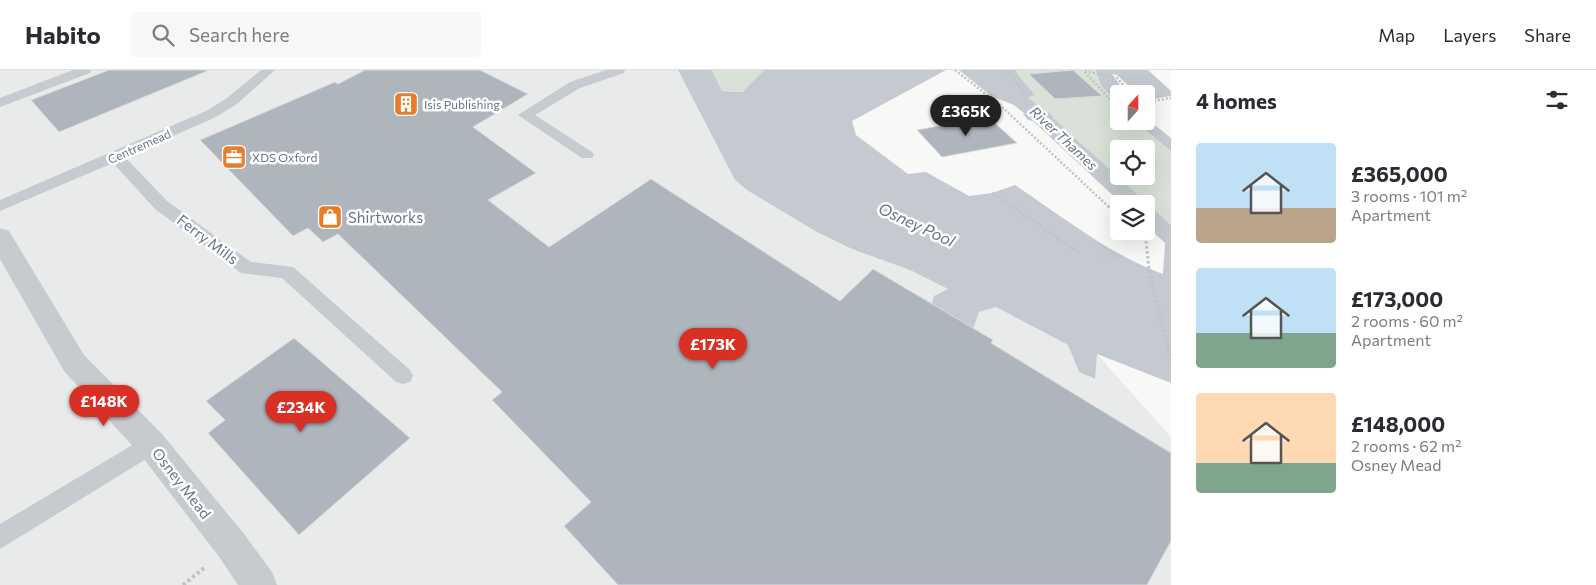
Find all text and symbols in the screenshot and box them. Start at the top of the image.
search box [131,12,481,57]
text: Habito [25,20,101,49]
icon: search [149,21,177,49]
text: Search here [189,23,289,46]
text: Map [1378,24,1415,46]
text: Layers [1443,24,1496,46]
text: Share [1524,24,1571,46]
north arrow [1110,85,1155,130]
map controls [1110,85,1155,240]
icon: filters [1543,86,1571,114]
text: 4 homes [1196,88,1277,113]
building icon: Isis Publishing [393,91,419,117]
pin: £365K [931,94,1001,137]
place label: Isis Publishing [424,97,500,111]
text: £365K [941,101,991,120]
water label: River Thames [1027,102,1101,174]
street label: Centremead [105,126,173,166]
button: locate [1110,140,1155,185]
office icon: XDS Oxford [221,144,247,170]
place label: XDS Oxford [252,150,318,164]
text: £365,000 [1351,161,1448,186]
icon: home [1236,163,1296,223]
text: 3 rooms · 101 m² [1351,186,1467,205]
button: layers [1110,195,1155,240]
water label: Osney Pool [876,198,959,250]
shop icon: Shirtworks [317,204,343,230]
text: Apartment [1351,205,1431,224]
place label: Shirtworks [348,208,423,226]
street label: Ferry Mills [174,210,242,268]
text: £173,000 [1351,286,1443,311]
icon: home [1236,288,1296,348]
text: 2 rooms · 60 m² [1351,311,1463,330]
pin: £173K [678,328,748,370]
text: Apartment [1351,330,1431,349]
text: £173K [690,334,736,353]
pin: £148K [69,384,139,427]
pin: £234K [266,390,336,433]
text: £148K [80,391,128,410]
text: £234K [276,397,326,416]
text: £148,000 [1351,411,1445,436]
icon: home [1236,413,1296,473]
text: 2 rooms · 62 m² [1351,436,1461,455]
street label: Osney Mead [149,444,215,522]
text: Osney Mead [1351,455,1441,474]

